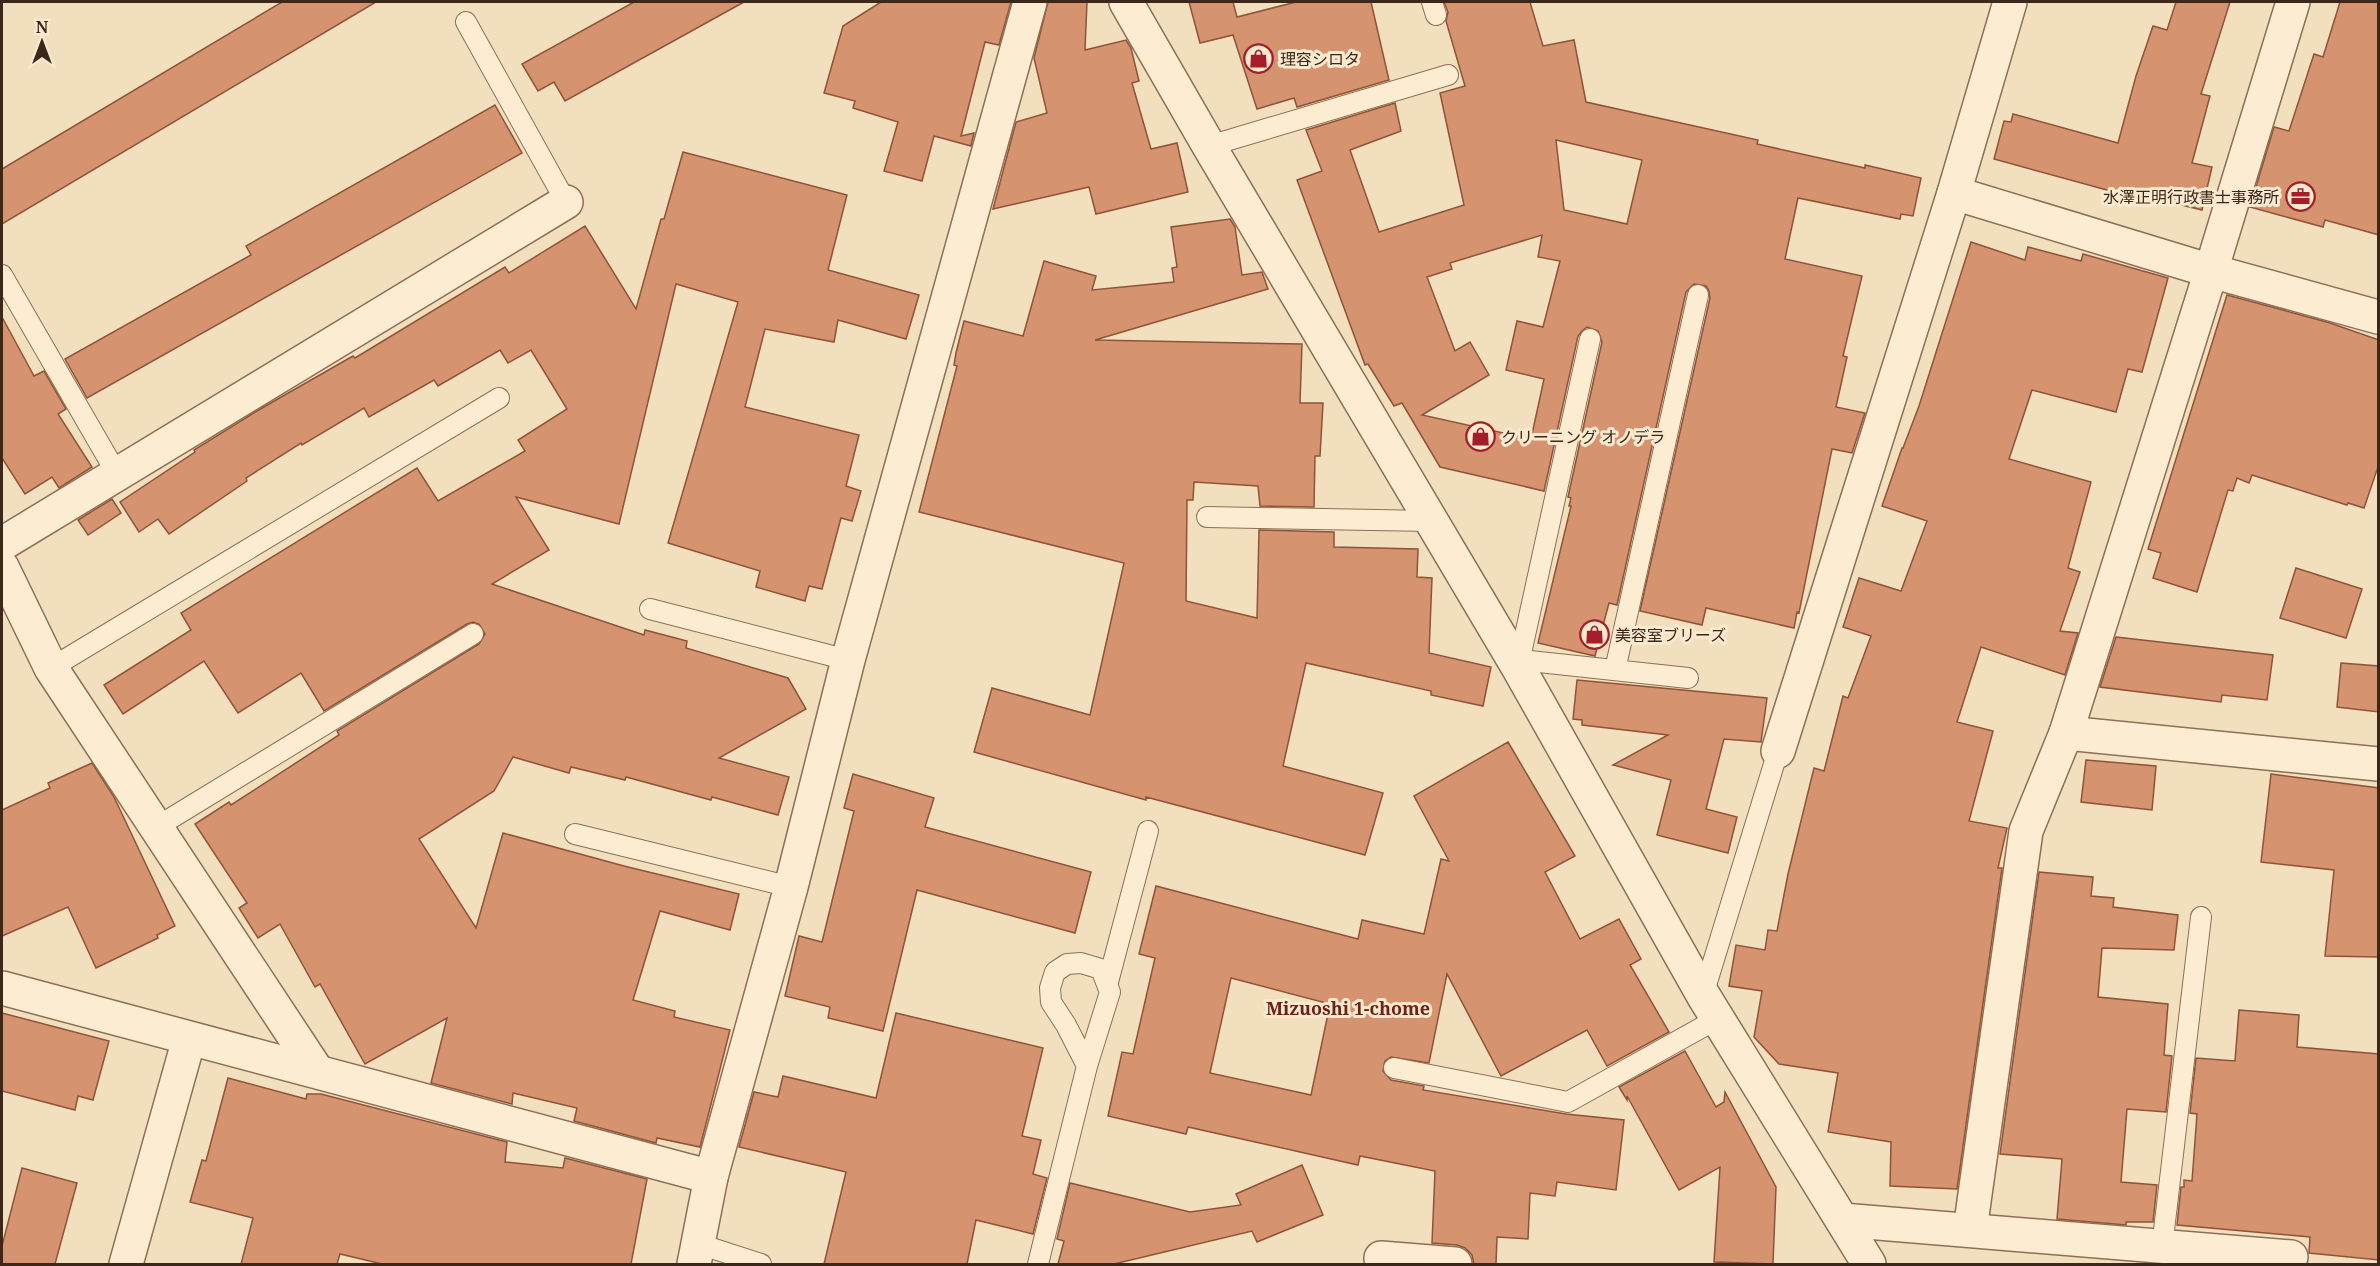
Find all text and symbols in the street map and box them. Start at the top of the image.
north arrow [12,12,72,72]
text: N [36,16,49,38]
shop icon: 理容シロタ [1243,43,1275,75]
place label: 理容シロタ [1280,48,1360,70]
office icon: 水澤正明行政書士事務所 [2284,181,2316,213]
place label: 水澤正明行政書士事務所 [2103,186,2279,208]
shop icon: クリーニング オノデラ [1464,421,1496,453]
place label: クリーニング オノデラ [1501,426,1665,448]
shop icon: 美容室ブリーズ [1578,619,1610,651]
place label: 美容室ブリーズ [1615,624,1726,646]
district label: Mizuoshi 1-chome [1266,996,1430,1020]

